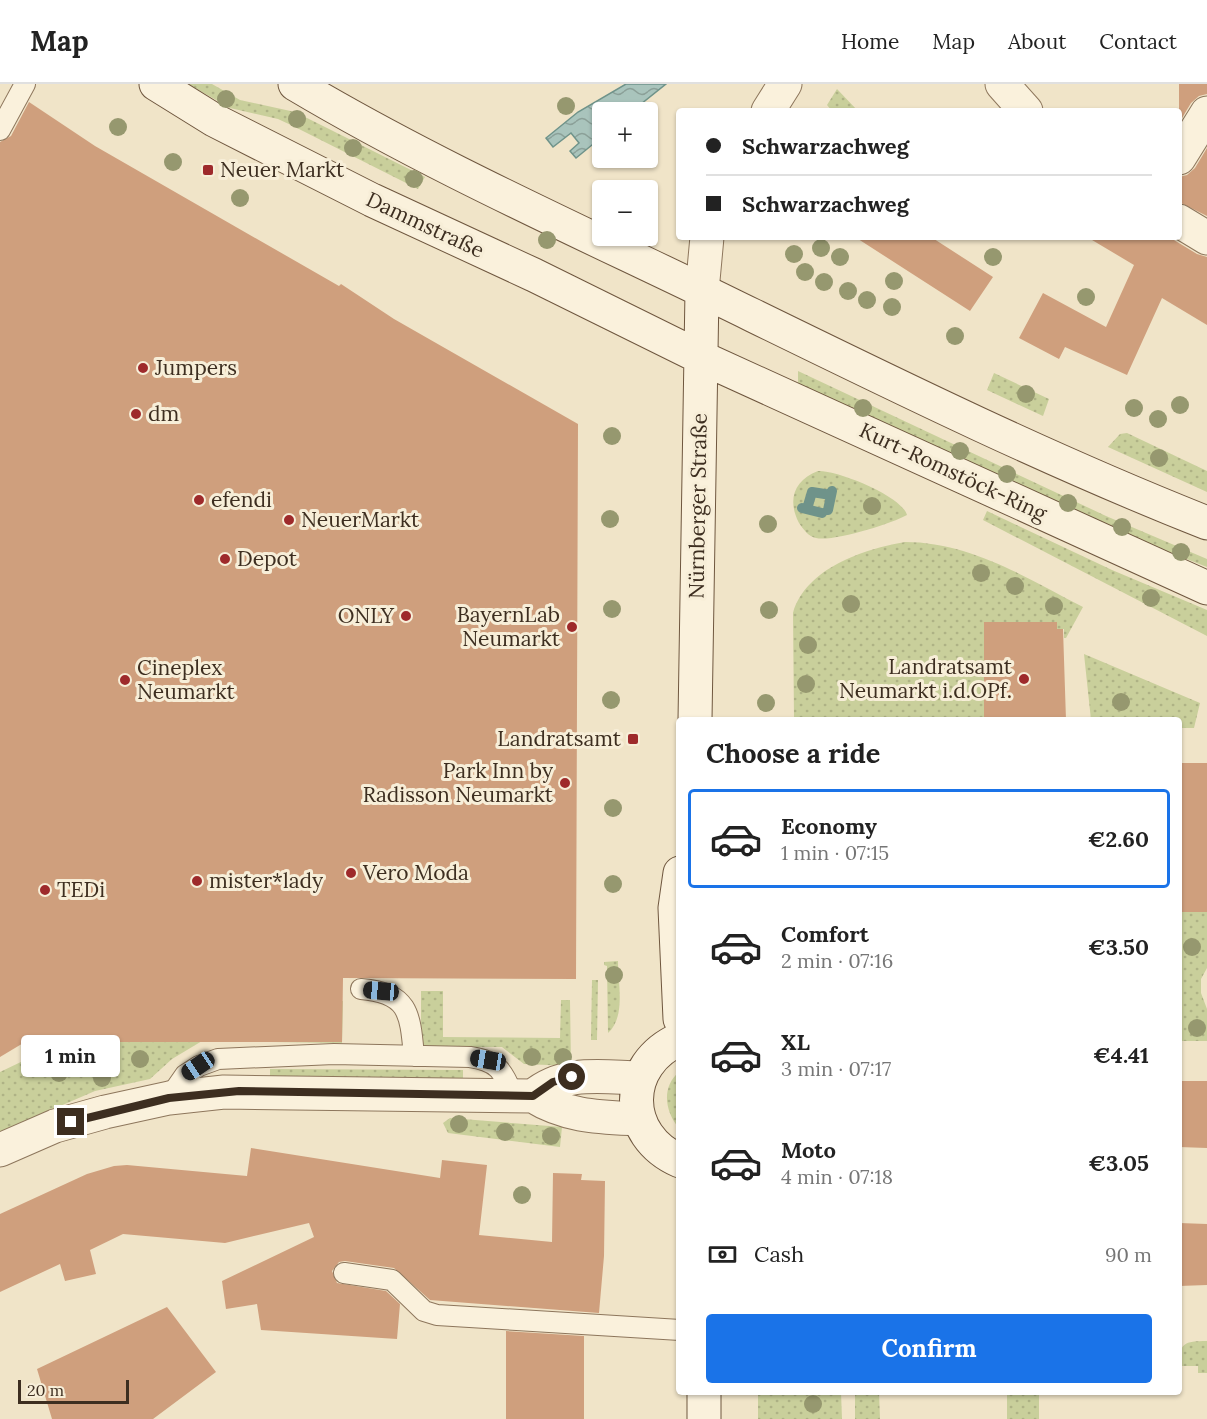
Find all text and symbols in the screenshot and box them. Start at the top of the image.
text: Map [30,23,89,59]
text: Home [841,28,899,55]
text: Map [932,28,975,55]
text: About [1008,28,1066,55]
text: Contact [1099,28,1177,55]
map controls [592,102,658,246]
button: + [592,102,658,168]
text: Schwarzachweg [742,132,909,160]
place label: Neuer Markt [220,156,345,183]
marker: Neuer Markt [201,163,215,177]
button: − [592,180,658,246]
street label: Dammstraße [362,185,489,264]
text: Schwarzachweg [742,190,909,218]
place label: Jumpers [154,354,237,381]
marker: Jumpers [136,361,150,375]
place label: dm [148,400,180,427]
marker: dm [129,407,143,421]
street label: Nürnberger Straße [682,413,713,599]
street label: Kurt-Romstöck-Ring [855,416,1052,527]
place label: efendi [211,486,272,513]
marker: efendi [192,493,206,507]
place label: NeuerMarkt [301,506,420,533]
marker: NeuerMarkt [282,513,296,527]
place label: Depot [237,545,298,572]
marker: Depot [218,552,232,566]
place label: BayernLab Neumarkt [457,601,561,652]
place label: ONLY [338,602,395,629]
marker: ONLY [399,609,413,623]
marker: BayernLab Neumarkt [565,620,579,634]
place label: Landratsamt Neumarkt i.d.OPf. [839,653,1013,704]
place label: Cineplex Neumarkt [137,654,236,705]
marker: Landratsamt Neumarkt i.d.OPf. [1017,672,1031,686]
marker: Cineplex Neumarkt [118,673,132,687]
place label: Landratsamt [497,725,622,752]
marker: Landratsamt [626,732,640,746]
text: Choose a ride [706,736,880,770]
place label: Park Inn by Radisson Neumarkt [363,757,554,808]
marker: Park Inn by Radisson Neumarkt [558,776,572,790]
icon: car [709,812,763,866]
text: Economy [781,812,877,840]
text: €2.60 [1088,825,1149,853]
text: 1 min · 07:15 [781,840,889,865]
place label: Vero Moda [362,859,469,886]
marker: Vero Moda [344,866,358,880]
place label: mister*lady [209,867,323,894]
marker: mister*lady [190,874,204,888]
place label: TEDi [57,876,105,903]
marker: TEDi [38,883,52,897]
icon: car [709,920,763,974]
text: Comfort [781,920,869,948]
text: €3.50 [1088,933,1149,961]
text: 2 min · 07:16 [781,948,893,973]
car [362,980,400,1002]
icon: car [709,1028,763,1082]
text: XL [781,1028,810,1056]
callout: 1 min [22,1035,121,1077]
text: €4.41 [1093,1041,1149,1069]
text: 1 min [45,1043,96,1068]
car [178,1048,218,1084]
car [469,1048,507,1072]
text: 3 min · 07:17 [781,1056,891,1081]
route start [558,1063,585,1090]
route end [57,1108,84,1135]
icon: car [709,1136,763,1190]
text: Moto [781,1136,836,1164]
text: €3.05 [1088,1149,1149,1177]
text: 4 min · 07:18 [781,1164,893,1189]
icon: cash [706,1238,739,1271]
text: Cash [754,1240,804,1268]
text: 90 m [1105,1242,1152,1267]
button: Confirm [706,1314,1152,1383]
scale bar [18,1377,129,1404]
text: 20 m [27,1380,64,1400]

